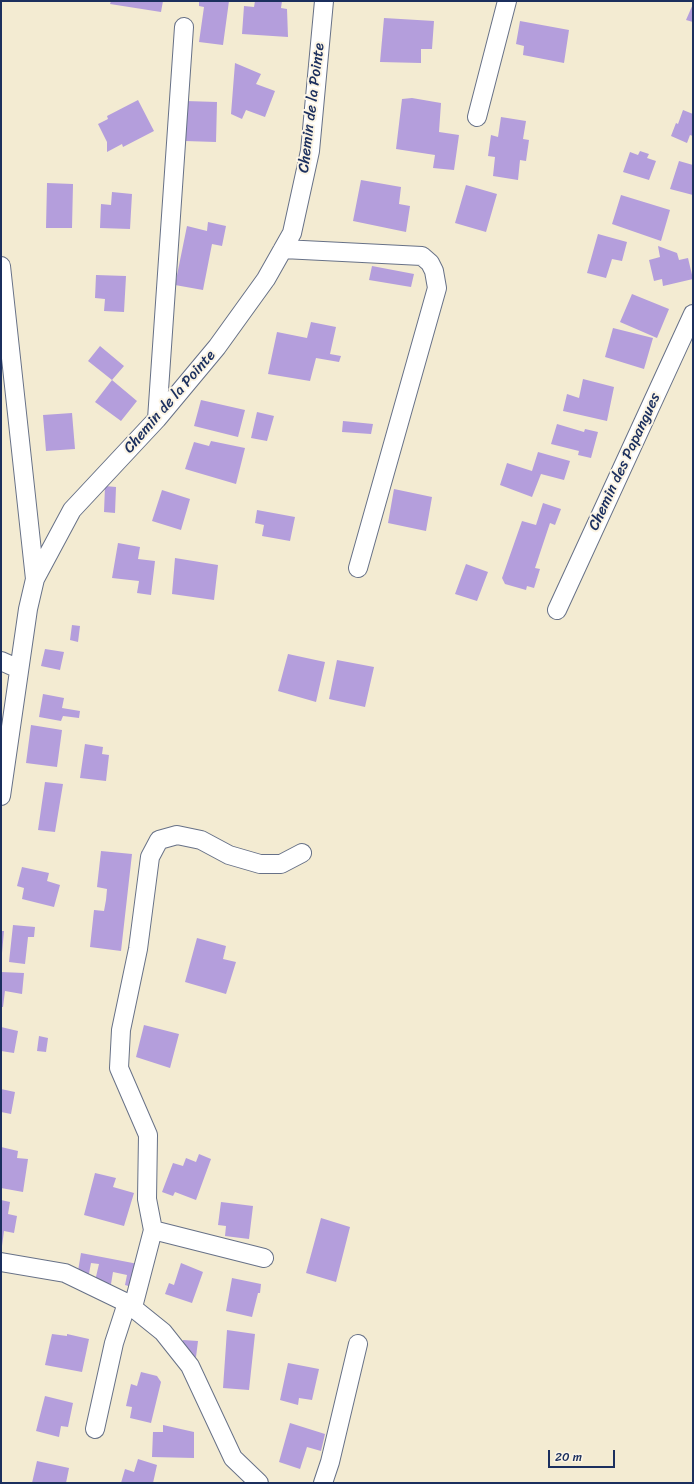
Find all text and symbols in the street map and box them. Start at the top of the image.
street label: Chemin de la Pointe [295,42,329,174]
street label: Chemin de la Pointe [120,347,220,457]
street label: Chemin des Papangues [585,390,665,534]
scale bar [550,1442,617,1468]
text: 20 m [555,1446,582,1468]

